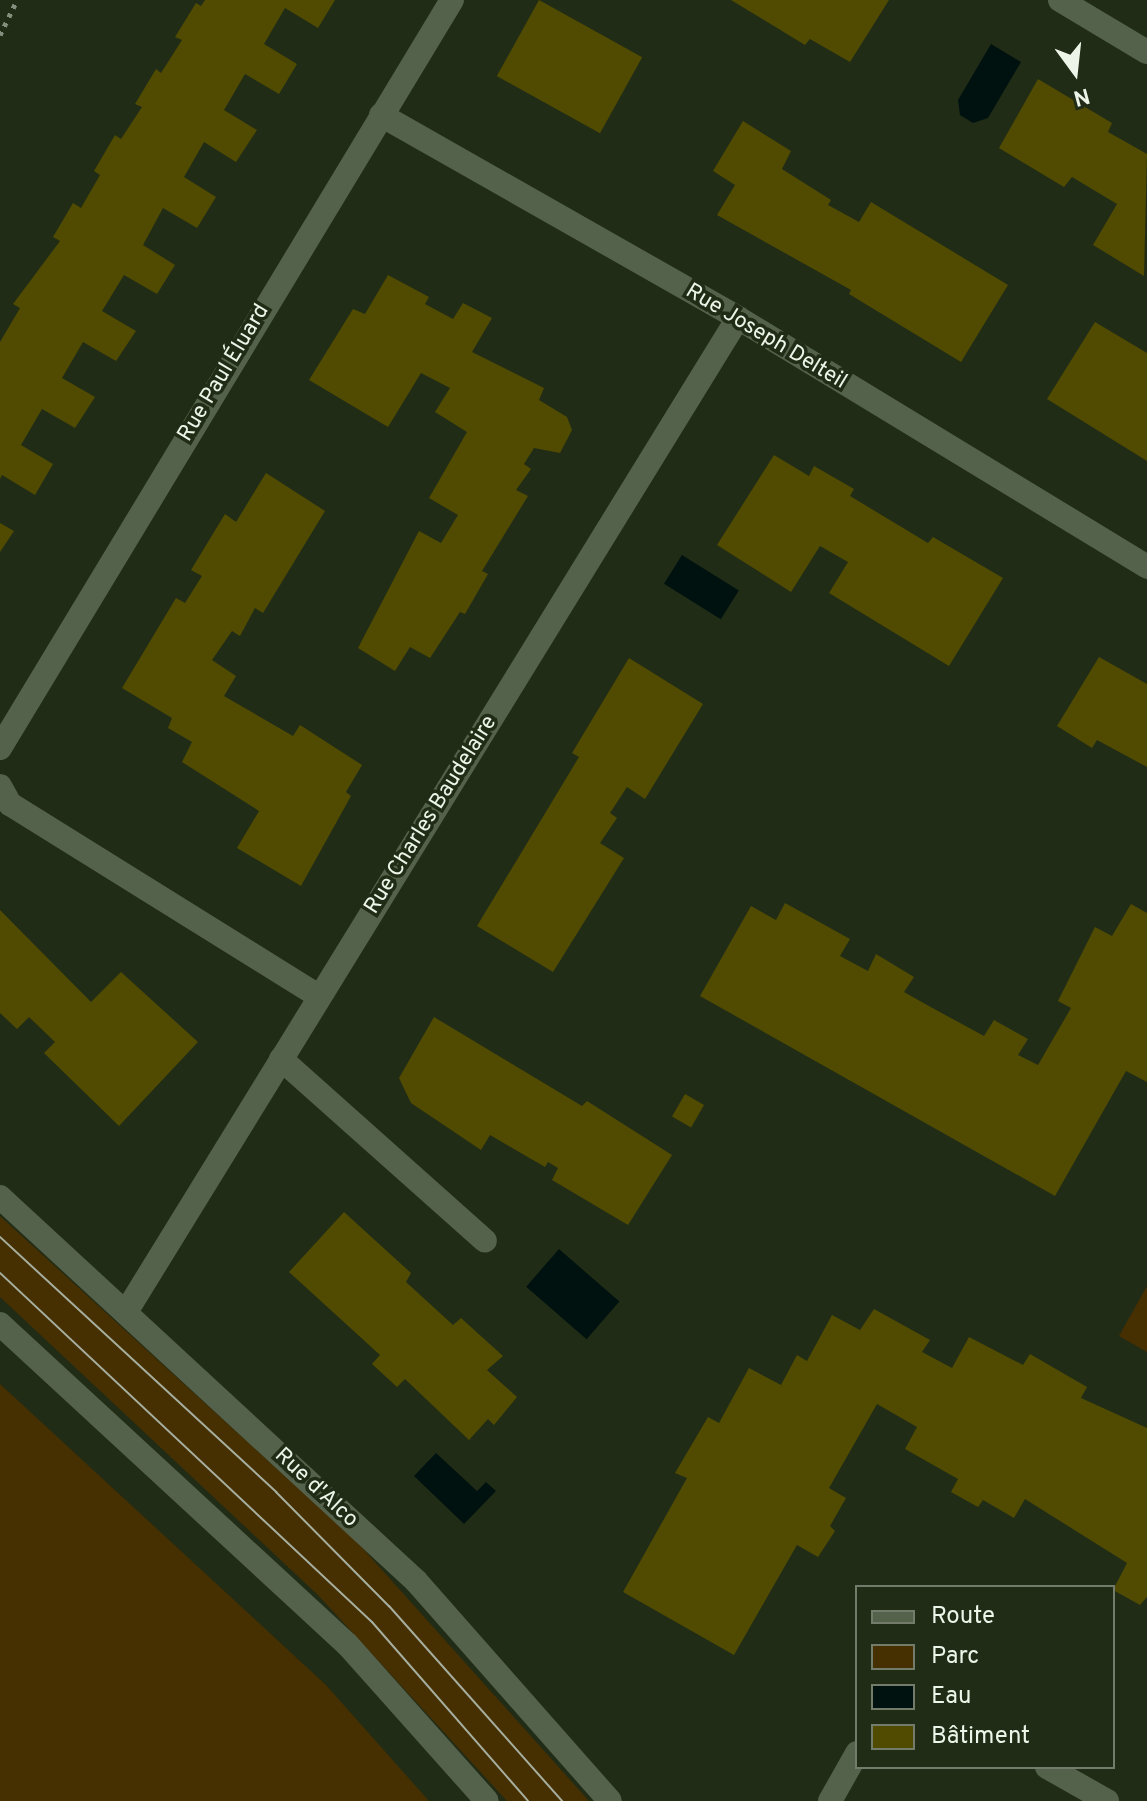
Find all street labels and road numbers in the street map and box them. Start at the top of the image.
street label: Rue Joseph Delteil [681,278,851,396]
street label: Rue Paul Éluard [173,300,275,446]
street label: Rue Charles Baudelaire [359,711,503,919]
street label: Rue d'Alco [269,1443,363,1533]

